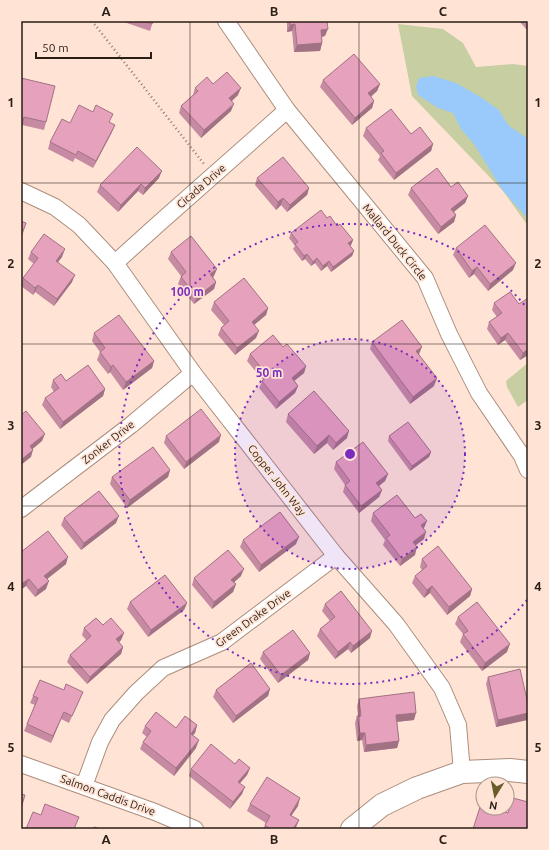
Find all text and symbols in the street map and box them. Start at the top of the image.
text: A [101,4,111,18]
text: B [270,4,279,18]
text: C [439,4,448,18]
scale bar [36,34,151,60]
text: 50 m [42,41,69,54]
text: 1 [7,95,15,109]
text: 1 [534,95,542,109]
street label: Cicada Drive [174,162,228,210]
street label: Mallard Duck Circle [361,201,429,283]
text: 2 [7,256,15,270]
text: 2 [534,256,542,270]
text: 100 m [170,285,204,298]
text: 50 m [256,366,282,379]
text: 3 [7,418,15,432]
street label: Zonker Drive [79,418,137,466]
text: 3 [534,418,542,432]
street label: Copper John Way [246,442,309,518]
centre of rings [343,447,357,461]
text: 4 [7,579,15,593]
text: 4 [534,579,542,593]
street label: Green Drake Drive [213,587,293,649]
text: 5 [7,740,15,754]
text: 5 [534,740,542,754]
street label: Salmon Caddis Drive [59,772,157,818]
north arrow [475,776,515,816]
text: N [488,799,498,812]
text: A [101,832,111,846]
text: B [270,832,279,846]
text: C [439,832,448,846]

